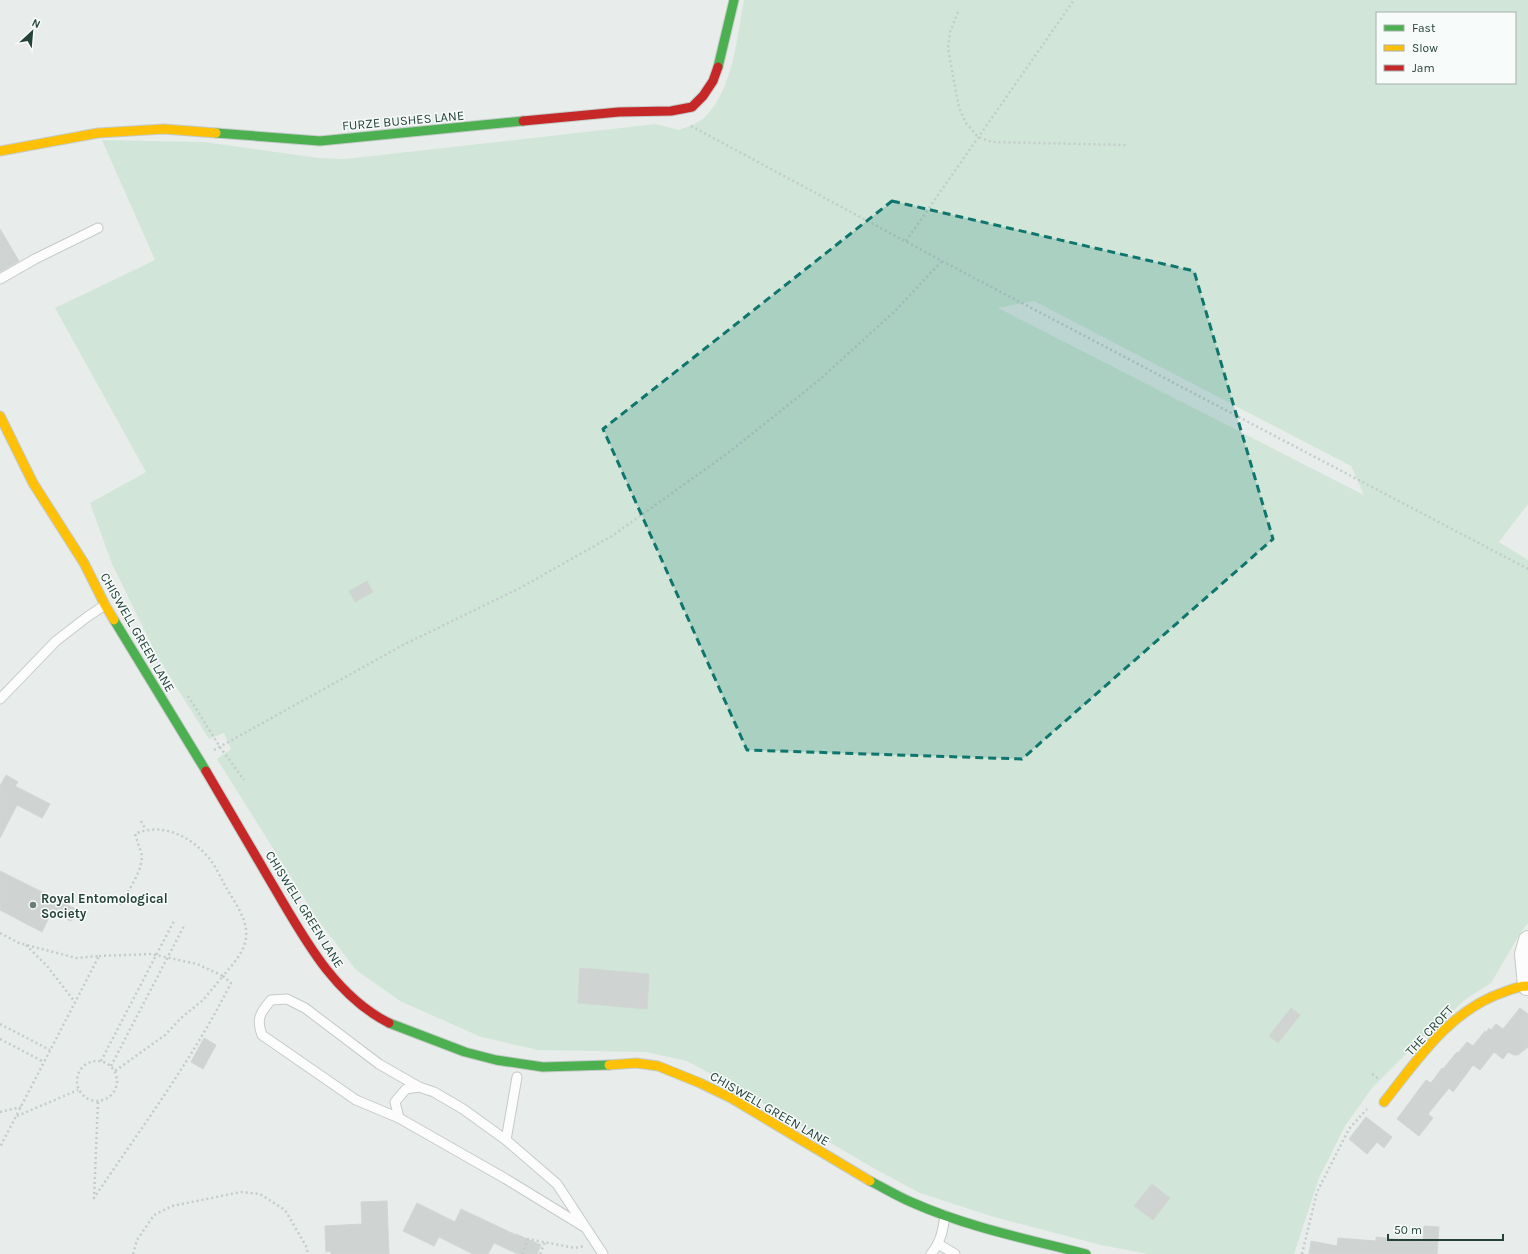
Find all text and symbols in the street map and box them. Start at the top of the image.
north arrow [12,12,52,52]
legend [1376,12,1516,84]
text: N [30,16,43,31]
text: Fast [1412,21,1436,35]
text: Slow [1412,41,1438,55]
text: Jam [1412,61,1435,75]
street label: FURZE BUSHES LANE [341,108,465,133]
street label: CHISWELL GREEN LANE [97,570,178,694]
street label: CHISWELL GREEN LANE [262,848,347,970]
place label: Royal Entomological Society [41,891,168,921]
marker: Royal Entomological Society [28,900,38,910]
street label: THE CROFT [1402,1002,1457,1059]
street label: CHISWELL GREEN LANE [708,1068,832,1149]
scale bar [1388,1216,1503,1242]
text: 50 m [1394,1223,1422,1237]

